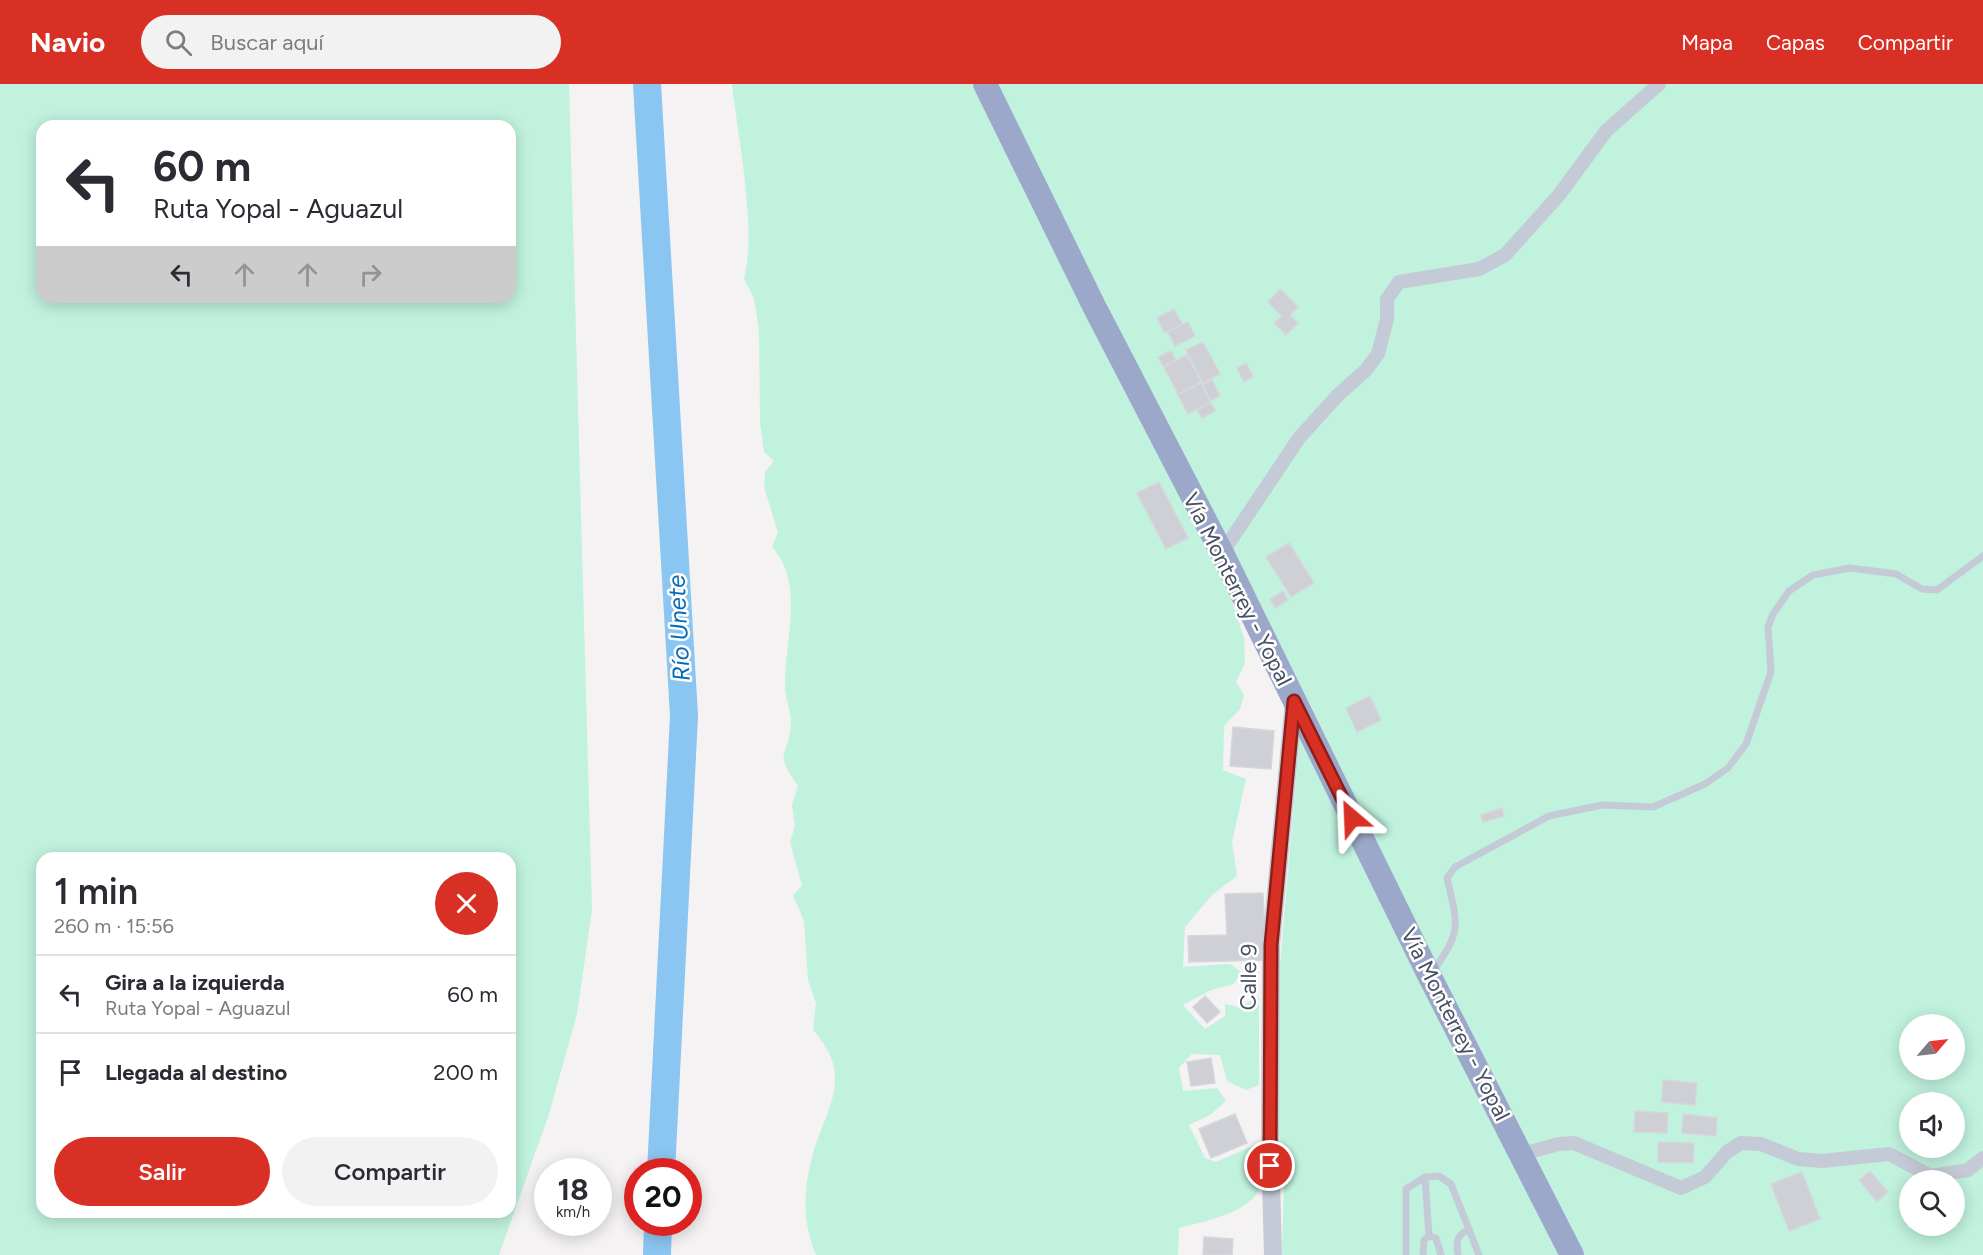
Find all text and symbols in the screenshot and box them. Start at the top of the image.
search box [141,15,561,69]
text: Navio [30,25,105,59]
icon: search [162,26,195,59]
text: Buscar aquí [210,29,324,56]
text: Mapa [1681,30,1733,55]
text: Capas [1766,30,1825,55]
text: Compartir [1858,30,1953,55]
text: 60 m [153,141,251,192]
icon: left [54,144,132,222]
text: Ruta Yopal - Aguazul [153,192,403,225]
icon: left [165,258,198,291]
icon: ahead [228,258,261,291]
icon: ahead [291,258,324,291]
icon: right [354,258,387,291]
street label: Vía Monterrey - Yopal [1177,488,1298,690]
water label: Río Unete [661,574,696,682]
position arrow [1320,786,1384,850]
text: 1 min [54,870,138,913]
button: close [435,872,498,935]
text: 260 m · 15:56 [54,914,174,938]
street label: Vía Monterrey - Yopal [1395,923,1516,1125]
street label: Calle 9 [1234,943,1263,1011]
text: Gira a la izquierda [105,969,285,996]
icon: left [54,978,87,1011]
text: 60 m [447,981,498,1008]
text: Ruta Yopal - Aguazul [105,996,290,1020]
north arrow [1899,1014,1965,1080]
map controls [1899,1014,1965,1236]
icon: arrive [54,1056,87,1089]
text: Llegada al destino [105,1059,287,1086]
text: 200 m [433,1059,498,1086]
button: sound [1899,1092,1965,1158]
button: Salir [54,1137,270,1206]
button: Compartir [282,1137,498,1206]
pin [1244,1140,1295,1191]
icon: arrive [1253,1149,1286,1182]
speed limit sign: 20 [624,1158,702,1236]
button: search [1899,1170,1965,1236]
text: 18 [557,1171,589,1208]
text: km/h [556,1203,590,1221]

